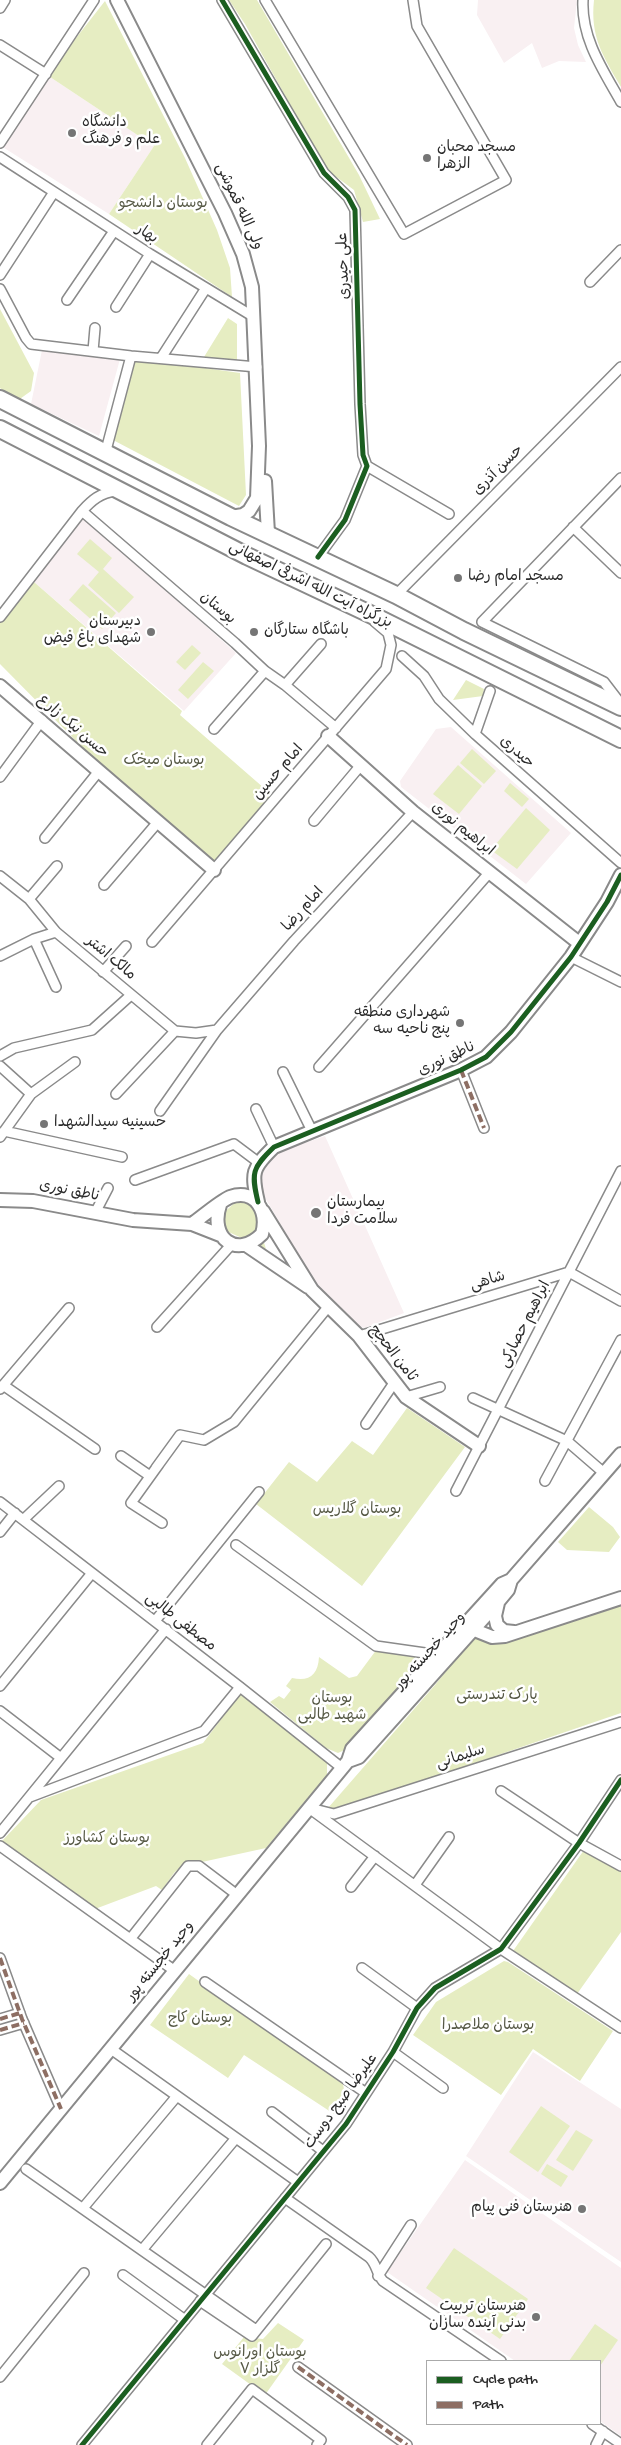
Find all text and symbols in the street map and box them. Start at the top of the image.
place label: دانشگاه علم و فرهنگ [82,115,160,150]
marker: دانشگاه علم و فرهنگ [66,127,78,139]
place label: مسجد محبان الزهرا [437,140,516,175]
marker: مسجد محبان الزهرا [421,152,433,164]
street label: ولی الله قموشی [210,161,266,253]
park label: بوستان دانشجو [118,196,208,214]
street label: بهار [132,221,160,249]
street label: علی حیدری [335,232,355,300]
street label: حسن آذری [470,442,528,500]
street label: بزرگراه آیت الله اشرفی اصفهانی [225,539,395,633]
place label: مسجد امام رضا [468,569,564,587]
marker: مسجد امام رضا [452,572,464,584]
street label: بوستان [196,589,238,629]
place label: دبیرستان شهدای باغ فیض [44,614,141,649]
place label: باشگاه ستارگان [264,623,349,641]
marker: دبیرستان شهدای باغ فیض [145,626,157,638]
marker: باشگاه ستارگان [248,626,260,638]
street label: حسن نیک زارع [33,691,111,763]
street label: حیدری [495,733,537,773]
street label: امام حسین [250,741,308,805]
park label: بوستان میخک [124,753,204,771]
street label: ابراهیم نوری [427,799,497,861]
street label: امام رضا [279,884,329,936]
street label: مالک اشتر [81,933,139,985]
place label: شهرداری منطقه پنج ناحیه سه [354,1005,450,1040]
marker: شهرداری منطقه پنج ناحیه سه [454,1017,466,1029]
street label: ناطق نوری [416,1039,478,1081]
place label: حسینیه سیدالشهدا [54,1115,166,1133]
marker: حسینیه سیدالشهدا [38,1118,50,1130]
street label: ناطق نوری [38,1177,100,1207]
place label: بیمارستان سلامت فردا [327,1195,398,1230]
marker: بیمارستان سلامت فردا [309,1206,323,1220]
street label: شاهی [468,1268,508,1296]
street label: ابراهیم حصارکی [496,1279,556,1371]
street label: ثامن الحجج [364,1322,420,1386]
park label: بوستان گلاریس [313,1502,401,1520]
street label: مصطفی طالبی [141,1590,219,1656]
street label: وحید خجسته پور [392,1610,470,1694]
park label: پارک تندرستی [456,1688,538,1706]
park label: بوستان شهید طالبی [298,1691,366,1726]
street label: سلیمانی [434,1742,488,1774]
park label: بوستان کشاورز [64,1831,150,1849]
street label: وحید خجسته پور [123,1918,199,2006]
park label: بوستان کاج [168,2011,232,2029]
park label: بوستان ملاصدرا [442,2018,534,2036]
street label: علیرضا صبح دوست [301,2051,383,2153]
place label: هنرستان فنی پیام [471,2200,572,2218]
marker: هنرستان فنی پیام [576,2203,588,2215]
place label: هنرستان تربیت بدنی آینده سازان [429,2299,526,2334]
marker: هنرستان تربیت بدنی آینده سازان [530,2311,542,2323]
park label: بوستان اورانوس گلزار ۷ [213,2345,307,2380]
legend [426,2360,601,2425]
text: Cycle path [473,2371,538,2389]
text: Path [473,2396,504,2414]

